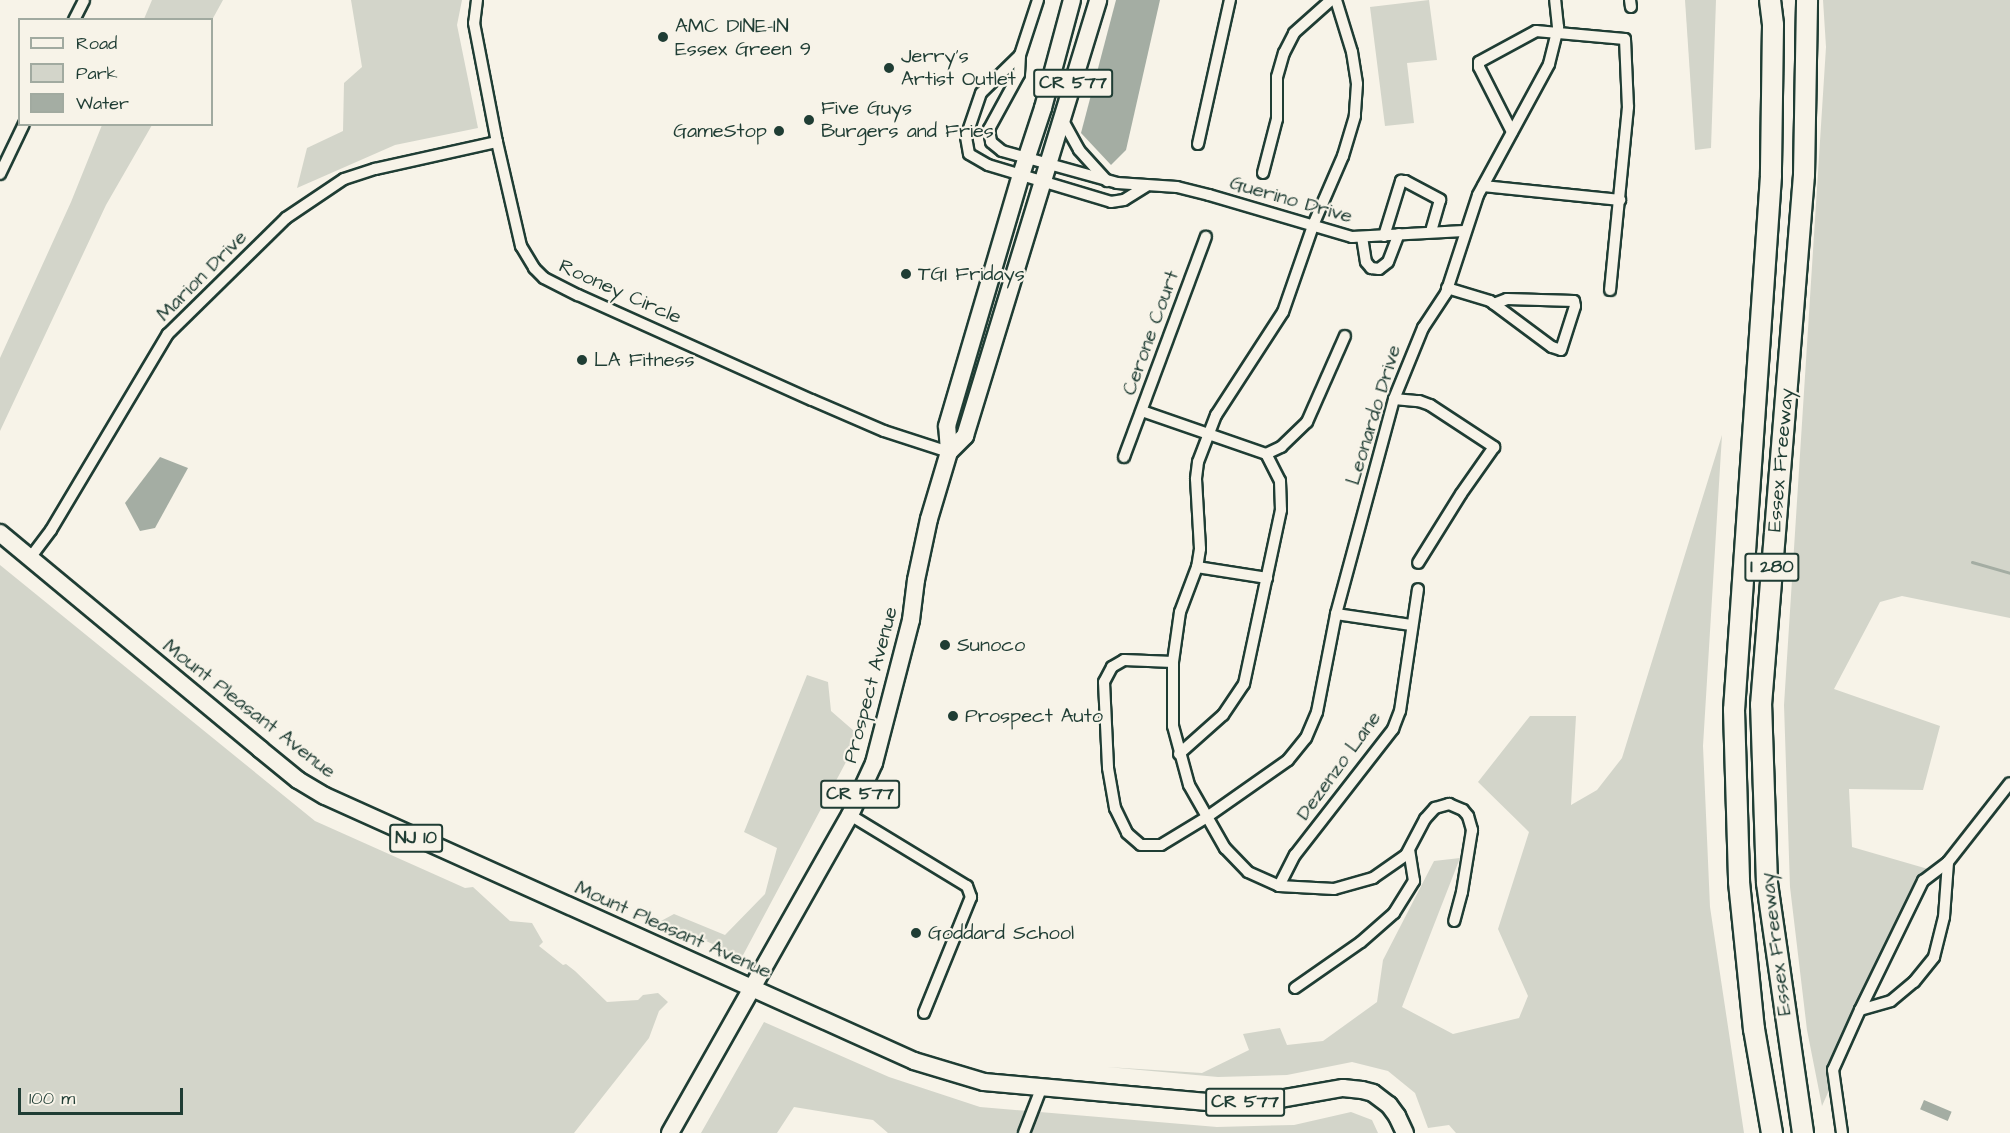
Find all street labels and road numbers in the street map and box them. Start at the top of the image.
road number: CR 577 [1032,68,1114,98]
street label: Guerino Drive [1227,171,1355,229]
street label: Marion Drive [152,226,252,326]
street label: Rooney Circle [555,254,685,330]
street label: Cerone Court [1117,267,1185,399]
street label: Leonardo Drive [1341,342,1407,488]
street label: Essex Freeway [1763,387,1799,533]
road number: I 280 [1744,552,1800,582]
street label: Prospect Avenue [839,604,903,766]
street label: Mount Pleasant Avenue [158,634,340,784]
street label: Dezenzo Lane [1292,707,1386,825]
road number: CR 577 [820,779,900,809]
road number: NJ 10 [389,823,443,853]
street label: Essex Freeway [1755,871,1797,1017]
street label: Mount Pleasant Avenue [571,876,775,984]
road number: CR 577 [1204,1087,1286,1117]

